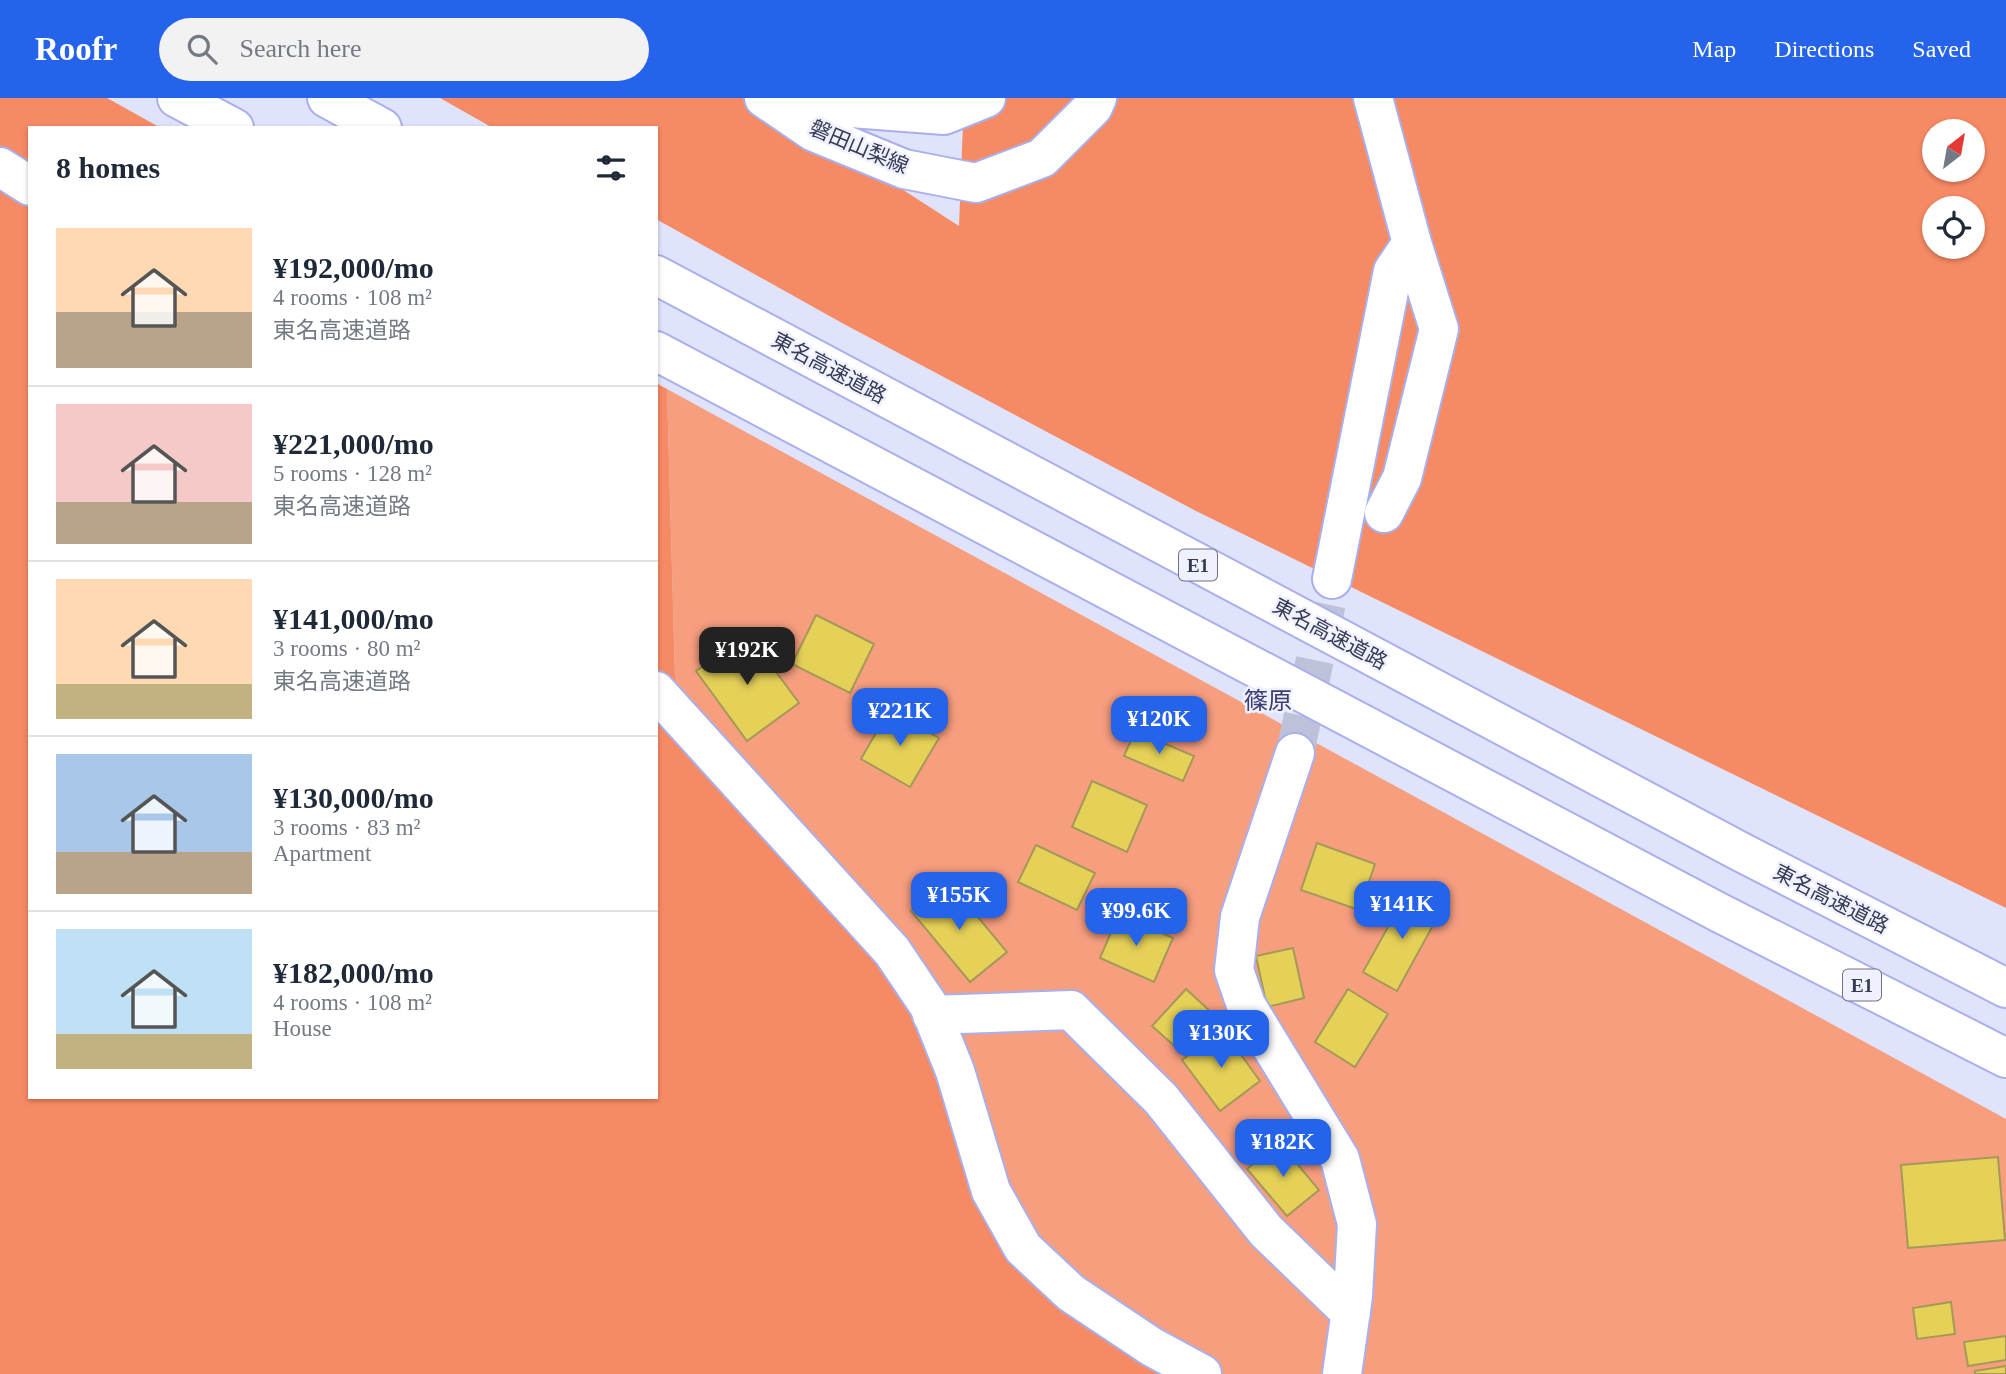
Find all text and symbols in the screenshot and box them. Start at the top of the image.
search box [159,18,649,81]
icon: search [183,30,221,68]
text: Roofr [35,31,117,67]
text: Search here [239,34,361,63]
text: Map [1692,36,1736,62]
text: Directions [1774,36,1874,62]
text: Saved [1912,36,1971,62]
street label: 磐田山梨線 [806,115,912,179]
north arrow [1922,119,1984,182]
map controls [1922,119,1985,259]
icon: filters [592,149,630,187]
text: 8 homes [56,151,160,184]
button: locate [1922,196,1985,259]
text: ¥192,000/mo [273,251,434,284]
icon: home [112,256,196,340]
text: 4 rooms · 108 m² [273,285,432,310]
text: 東名高速道路 [273,318,411,343]
street label: 東名高速道路 [768,328,890,408]
text: ¥221,000/mo [273,427,434,460]
icon: home [112,432,196,516]
text: 5 rooms · 128 m² [273,461,432,486]
text: 東名高速道路 [273,494,411,519]
road number: E1 [1179,550,1217,580]
street label: 東名高速道路 [1269,594,1391,674]
text: ¥141,000/mo [273,602,434,635]
icon: home [112,607,196,691]
pin: ¥192K [698,628,796,687]
text: 3 rooms · 80 m² [273,636,420,661]
text: ¥192K [715,637,779,662]
text: 東名高速道路 [273,669,411,694]
pin: ¥221K [851,688,949,748]
district label: 篠原 [1244,688,1292,714]
pin: ¥120K [1110,696,1208,756]
text: ¥221K [868,698,932,723]
text: ¥120K [1127,706,1191,731]
text: ¥130,000/mo [273,781,434,814]
icon: home [112,782,196,866]
text: 3 rooms · 83 m² [273,815,420,840]
text: Apartment [273,841,371,866]
street label: 東名高速道路 [1769,860,1893,938]
pin: ¥155K [910,872,1008,932]
text: ¥155K [927,882,991,907]
pin: ¥141K [1353,882,1451,941]
pin: ¥99.6K [1079,888,1193,948]
text: ¥141K [1370,891,1434,916]
text: ¥99.6K [1101,898,1171,923]
text: ¥182,000/mo [273,956,434,989]
icon: home [112,957,196,1041]
road number: E1 [1843,970,1881,1000]
text: 4 rooms · 108 m² [273,990,432,1015]
pin: ¥130K [1172,1010,1270,1070]
text: House [273,1016,332,1041]
text: ¥130K [1189,1020,1253,1045]
pin: ¥182K [1234,1119,1332,1179]
text: ¥182K [1251,1129,1315,1154]

